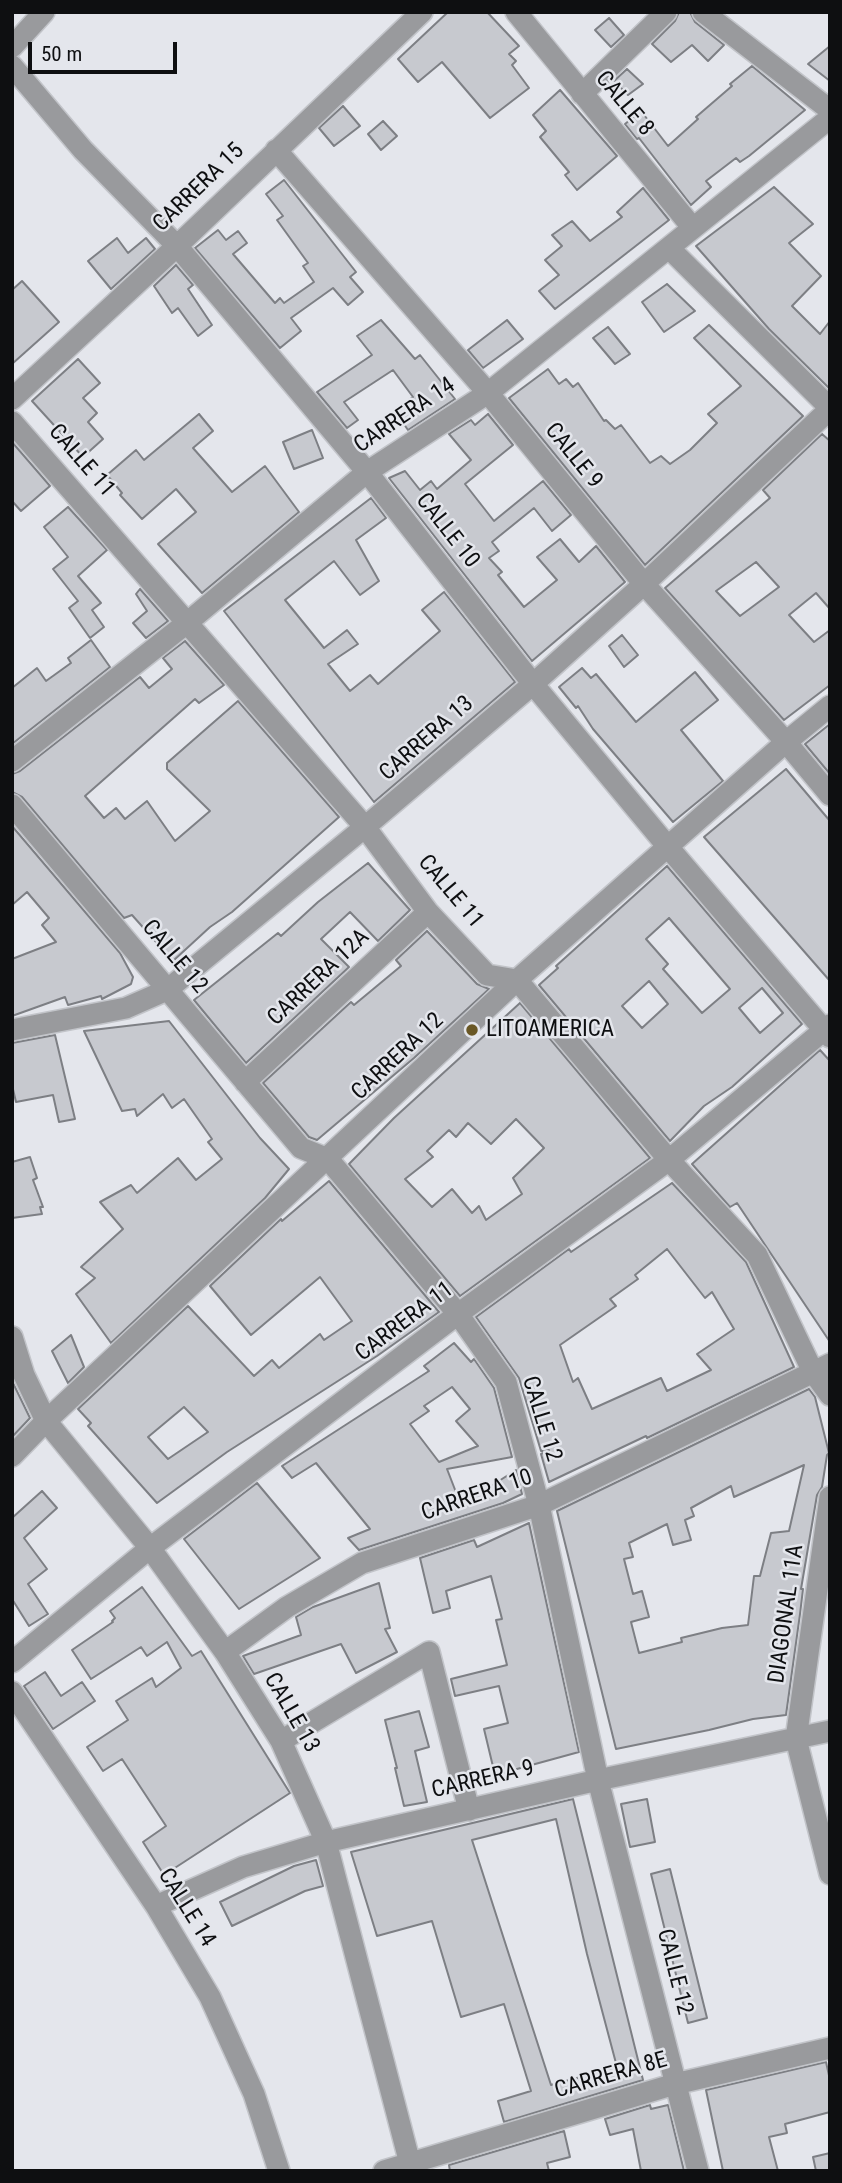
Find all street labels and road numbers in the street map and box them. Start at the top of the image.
street label: CALLE 8 [589,66,659,142]
street label: CARRERA 15 [148,138,250,238]
street label: CARRERA 14 [349,372,461,460]
street label: CALLE 9 [538,418,608,494]
street label: CALLE 11 [42,419,120,503]
street label: CALLE 10 [409,488,485,574]
street label: CARRERA 13 [374,691,480,787]
street label: CALLE 11 [411,850,489,934]
street label: CALLE 12 [135,915,213,999]
street label: CARRERA 12A [262,924,376,1032]
street label: CARRERA 12 [346,1007,450,1107]
street label: CARRERA 11 [351,1276,459,1368]
street label: CALLE 12 [515,1373,567,1465]
street label: CARRERA 10 [418,1464,536,1528]
street label: DIAGONAL 11A [764,1543,810,1685]
street label: CALLE 13 [257,1668,325,1758]
street label: CARRERA 9 [429,1755,537,1805]
street label: CALLE 14 [151,1864,221,1952]
street label: CALLE 12 [650,1926,698,2018]
street label: CARRERA 8E [552,2047,670,2105]

